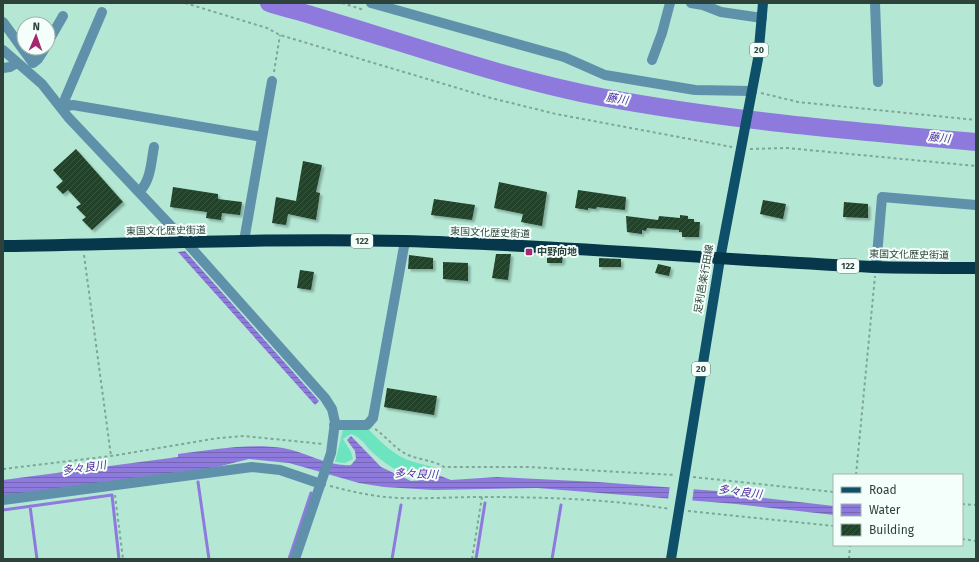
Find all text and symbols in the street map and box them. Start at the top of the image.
north arrow [16,16,56,56]
text: N [32,20,40,33]
road number: 20 [750,43,768,57]
water label: 藤川 [605,91,630,107]
water label: 藤川 [927,130,952,146]
street label: 東国文化歴史街道 [126,224,206,238]
street label: 東国文化歴史街道 [450,226,530,240]
road number: 122 [351,234,373,248]
street label: 足利邑楽行田線 [692,243,716,315]
place label: 中野向地 [537,246,577,258]
marker: 中野向地 [524,247,534,257]
street label: 東国文化歴史街道 [869,248,949,262]
road number: 122 [837,259,859,273]
road number: 20 [692,362,710,376]
water label: 多々良川 [61,458,108,477]
water label: 多々良川 [394,467,439,481]
legend [833,474,963,546]
water label: 多々良川 [717,483,764,501]
text: Road [869,483,897,497]
text: Water [869,503,901,517]
text: Building [869,523,915,537]

